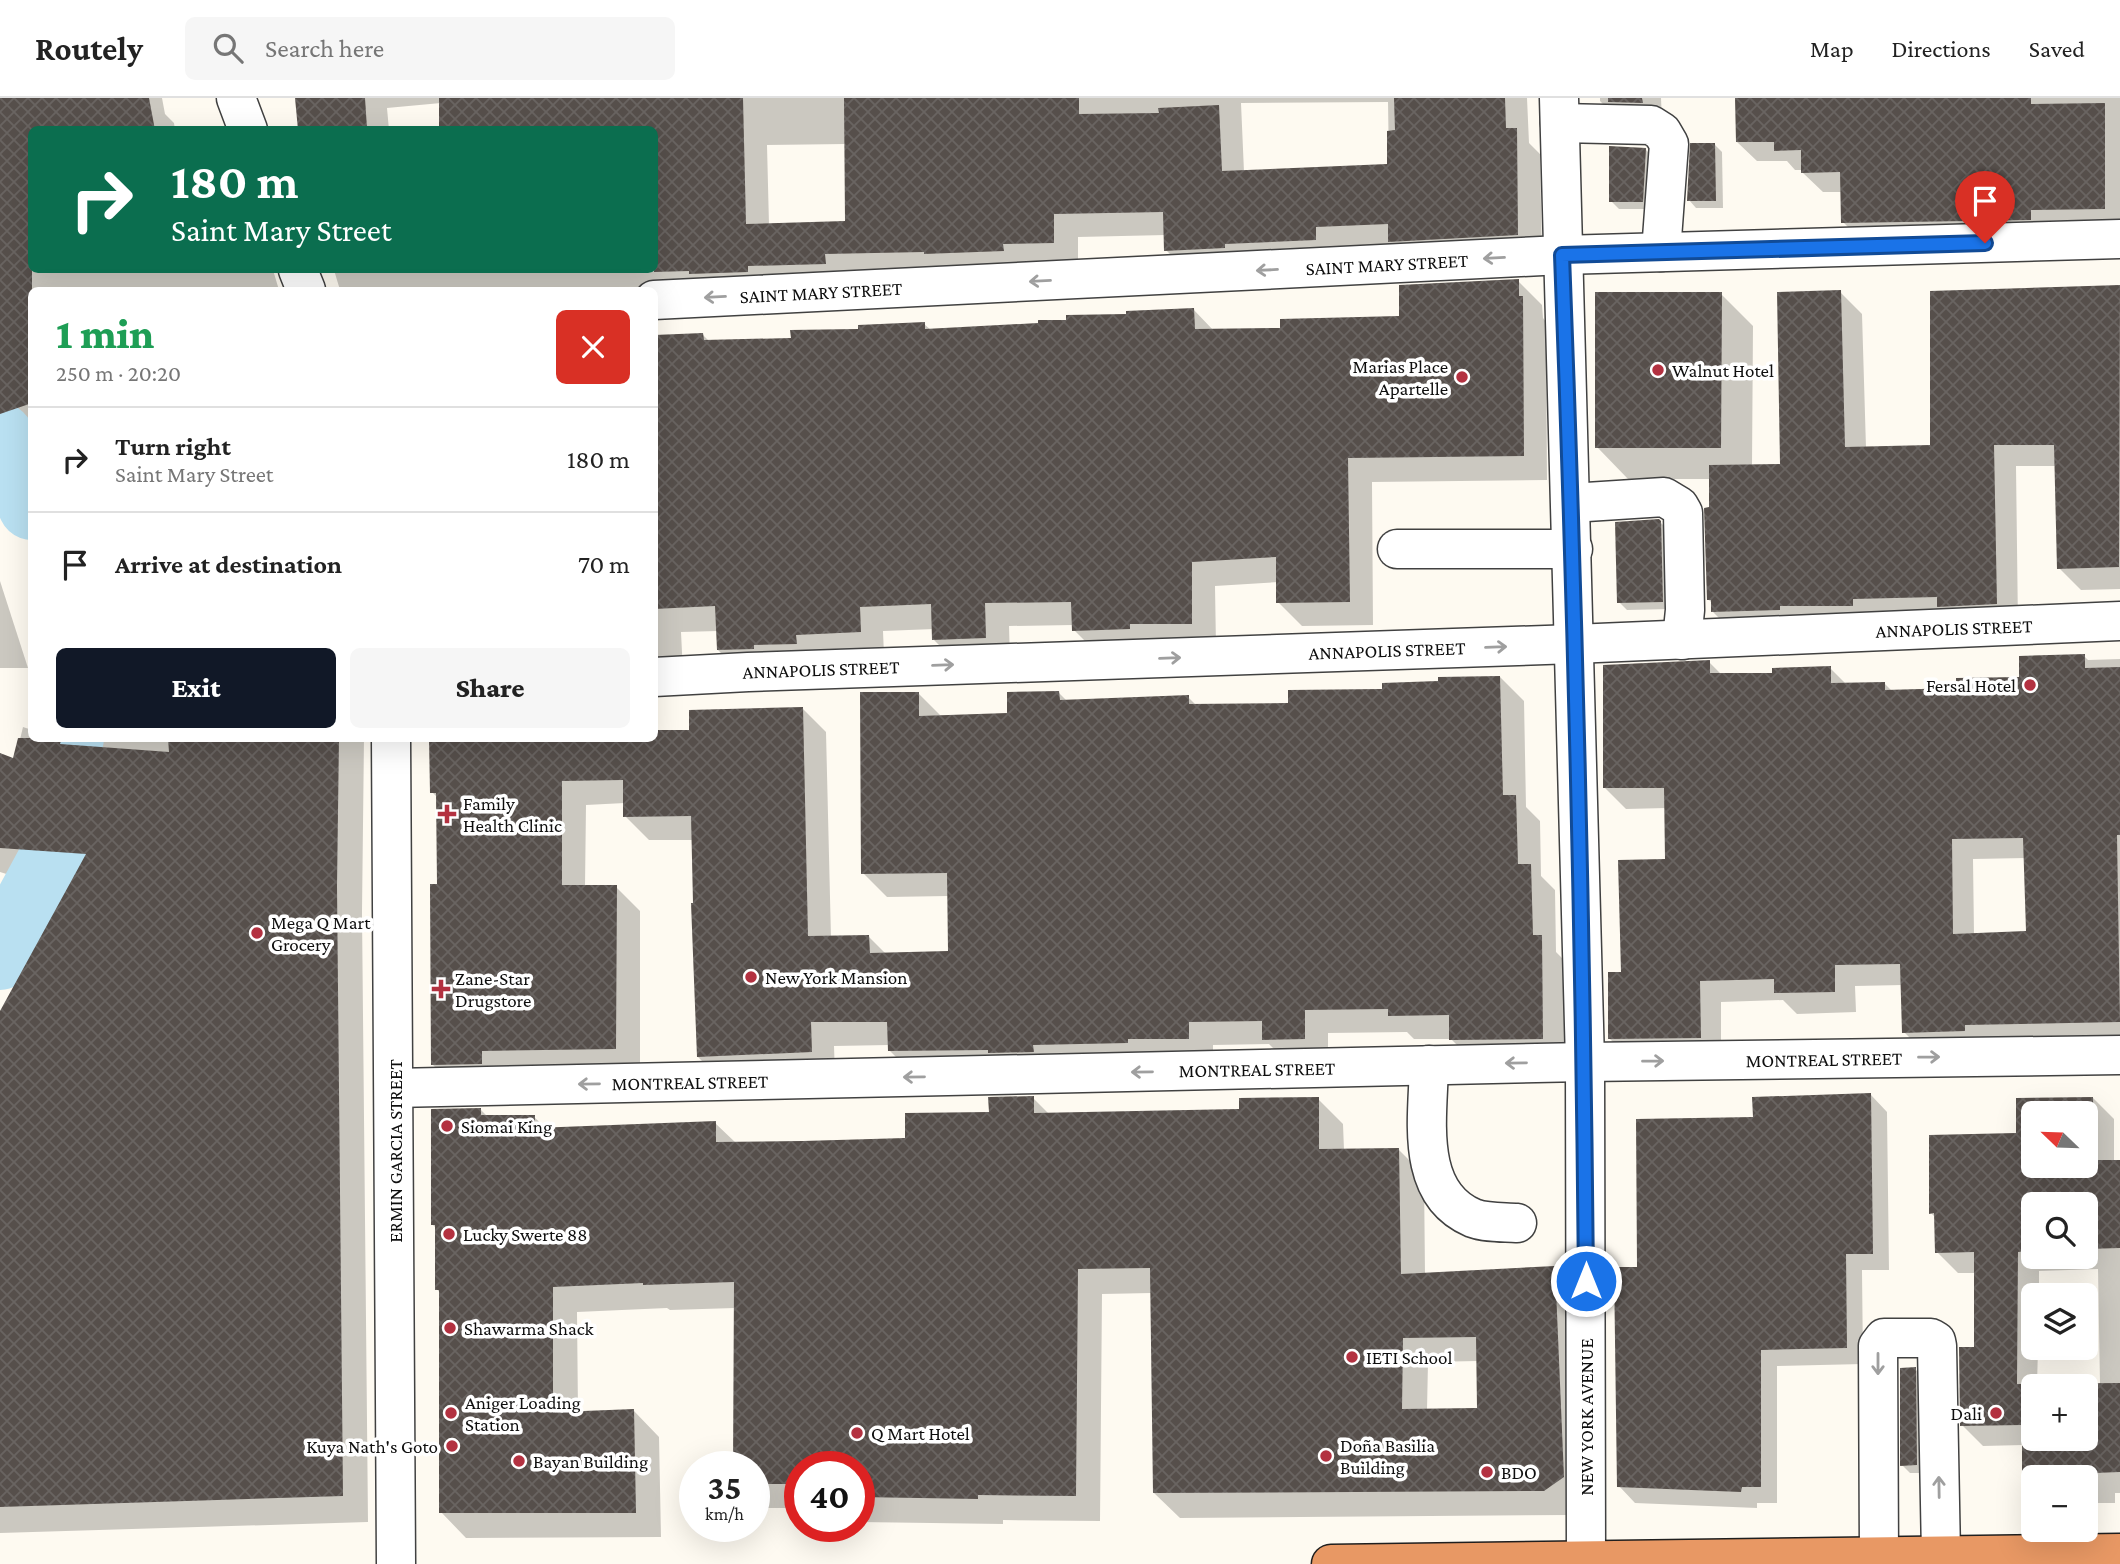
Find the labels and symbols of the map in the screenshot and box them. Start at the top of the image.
pin [1955,171,2015,243]
street label: SAINT MARY STREET [1305,250,1469,279]
one-way arrow [1483,252,1506,265]
one-way arrow [1256,263,1279,276]
one-way arrow [1029,275,1051,288]
street label: SAINT MARY STREET [739,278,903,307]
one-way arrow [703,291,726,304]
place label: Marias Place Apartelle [1352,356,1448,399]
place label: Walnut Hotel [1672,360,1774,381]
marker: Walnut Hotel [1650,362,1666,378]
marker: Marias Place Apartelle [1454,369,1470,385]
street label: ANNAPOLIS STREET [1875,615,2034,642]
street label: ANNAPOLIS STREET [1308,637,1467,664]
one-way arrow [1484,640,1507,653]
one-way arrow [1159,651,1182,664]
street label: ANNAPOLIS STREET [742,656,901,683]
one-way arrow [931,658,954,672]
place label: Fersal Hotel [1926,675,2016,696]
marker: Fersal Hotel [2022,677,2038,693]
place label: Family Health Clinic [463,793,562,836]
marker: Family Health Clinic [437,804,457,824]
place label: Mega Q Mart Grocery [271,912,371,955]
marker: Mega Q Mart Grocery [249,925,265,941]
place label: New York Mansion [765,967,908,988]
place label: Zane-Star Drugstore [455,968,531,1011]
marker: New York Mansion [743,969,759,985]
marker: Zane-Star Drugstore [433,981,449,997]
street label: MONTREAL STREET [1746,1048,1903,1071]
one-way arrow [1918,1051,1941,1064]
one-way arrow [1641,1054,1664,1068]
one-way arrow [1505,1057,1528,1070]
street label: MONTREAL STREET [1179,1058,1336,1081]
street label: ERMIN GARCIA STREET [385,1059,406,1243]
one-way arrow [1131,1065,1154,1079]
one-way arrow [903,1070,926,1084]
street label: MONTREAL STREET [612,1071,769,1094]
one-way arrow [578,1078,601,1091]
north arrow [2021,1101,2098,1178]
place label: Siomai King [461,1116,552,1137]
marker: Siomai King [439,1118,455,1134]
place label: Lucky Swerte 88 [463,1224,587,1245]
marker: Lucky Swerte 88 [441,1226,457,1242]
position arrow [1549,1244,1623,1318]
place label: Shawarma Shack [464,1318,594,1339]
marker: Shawarma Shack [442,1320,458,1336]
street label: NEW YORK AVENUE [1576,1338,1597,1496]
place label: IETI School [1366,1347,1452,1368]
marker: IETI School [1344,1349,1360,1365]
one-way arrow [1871,1352,1885,1375]
place label: Aniger Loading Station [465,1392,581,1435]
place label: Dali [1951,1403,1982,1424]
marker: Aniger Loading Station [443,1405,459,1421]
marker: Dali [1988,1405,2004,1421]
place label: Q Mart Hotel [871,1423,970,1444]
marker: Q Mart Hotel [849,1425,865,1441]
place label: Doña Basilia Building [1340,1435,1435,1478]
place label: Kuya Nath's Goto [306,1436,438,1457]
marker: Kuya Nath's Goto [444,1438,460,1454]
marker: Doña Basilia Building [1318,1448,1334,1464]
place label: Bayan Building [533,1451,648,1472]
speed limit sign: 40 [784,1451,875,1542]
marker: Bayan Building [511,1453,527,1469]
place label: BDO [1501,1462,1537,1483]
marker: BDO [1479,1464,1495,1480]
one-way arrow [1932,1476,1946,1499]

